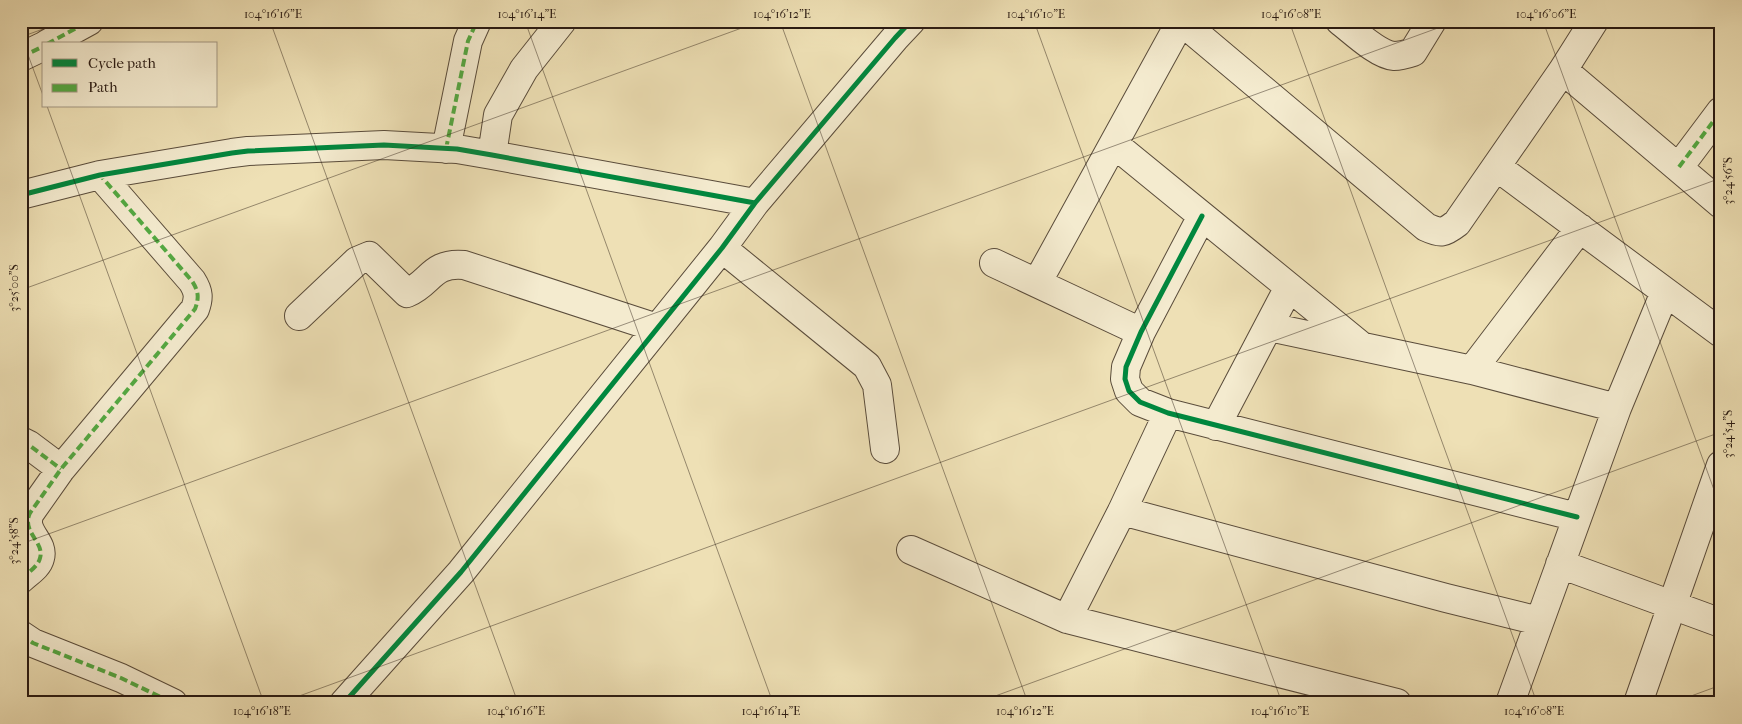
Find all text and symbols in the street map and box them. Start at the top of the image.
text: 104°16'16"E [244,7,302,21]
text: 104°16'14"E [498,7,556,21]
text: 104°16'12"E [753,7,811,21]
text: 104°16'10"E [1007,7,1065,21]
text: 104°16'08"E [1261,7,1321,21]
text: 104°16'06"E [1516,7,1576,21]
legend [42,42,218,108]
text: Cycle path [88,54,156,72]
text: Path [88,78,118,96]
text: 3°24'56"S [1721,157,1735,205]
text: 3°25'00"S [7,264,21,312]
text: 3°24'54"S [1721,410,1735,458]
text: 3°24'58"S [7,517,21,565]
text: 104°16'18"E [233,704,291,718]
text: 104°16'16"E [487,704,545,718]
text: 104°16'14"E [742,704,800,718]
text: 104°16'12"E [996,704,1054,718]
text: 104°16'10"E [1251,704,1309,718]
text: 104°16'08"E [1504,704,1564,718]

